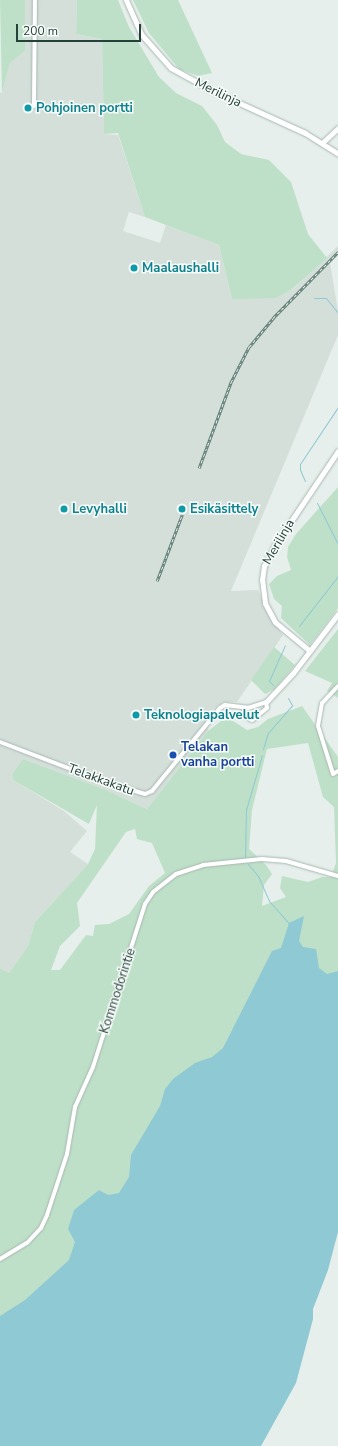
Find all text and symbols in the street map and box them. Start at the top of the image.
scale bar [18,16,143,42]
text: 200 m [23,23,58,39]
street label: Merilinja [192,75,244,111]
place label: Pohjoinen portti [36,100,133,116]
marker: Pohjoinen portti [23,103,33,113]
place label: Maalaushalli [142,260,219,276]
marker: Maalaushalli [129,263,139,273]
place label: Levyhalli [72,501,127,517]
place label: Esikäsittely [190,501,258,517]
marker: Levyhalli [59,504,69,514]
marker: Esikäsittely [177,504,187,514]
street label: Merilinja [260,516,298,568]
place label: Teknologiapalvelut [144,707,259,723]
marker: Teknologiapalvelut [131,710,141,720]
place label: Telakan vanha portti [181,740,254,771]
marker: Telakan vanha portti [168,750,178,760]
street label: Telakkakatu [66,761,136,799]
street label: Kommodorintie [97,946,139,1036]

